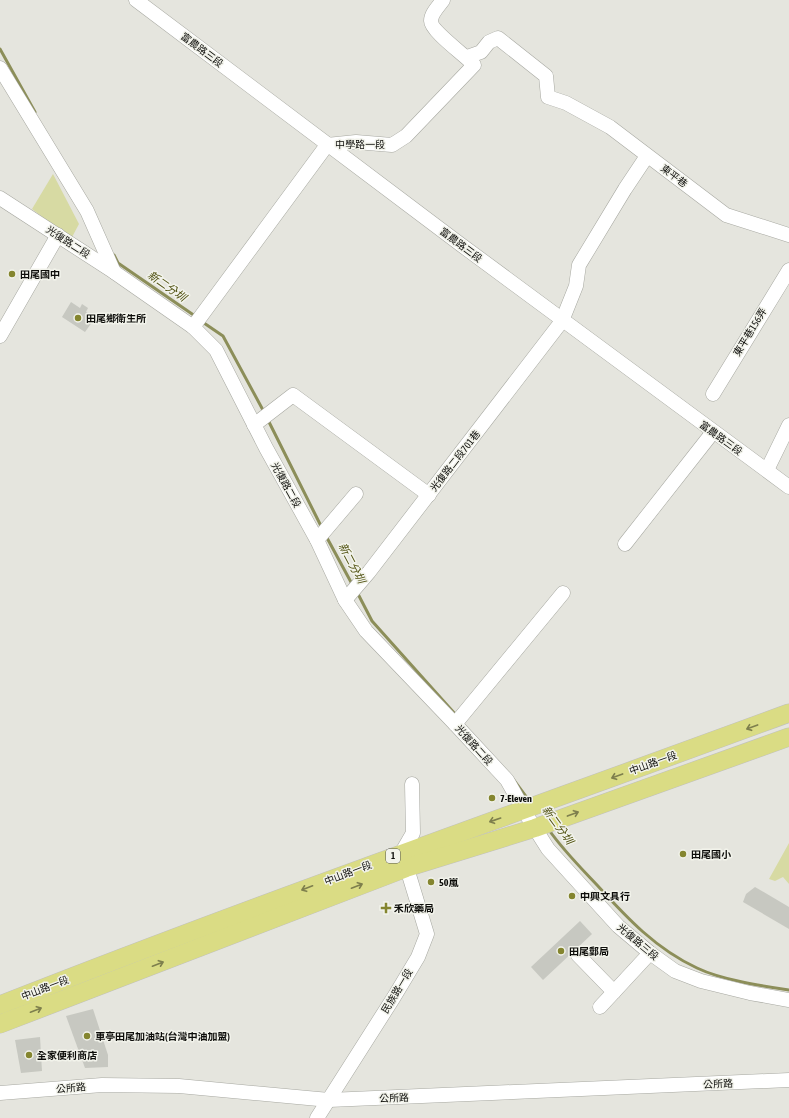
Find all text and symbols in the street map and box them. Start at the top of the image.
street label: 富農路三段 [179,31,225,69]
street label: 中學路一段 [335,139,385,150]
street label: 東平巷 [659,163,689,189]
street label: 光復路二段 [44,224,92,260]
street label: 富農路三段 [438,226,484,264]
water label: 新二分圳 [146,268,190,305]
marker: 田尾國中 [7,269,17,279]
place label: 田尾國中 [20,269,60,280]
street label: 東平巷156弄 [731,306,769,358]
marker: 田尾鄉衛生所 [73,313,83,323]
place label: 田尾鄉衛生所 [86,313,146,324]
street label: 富農路三段 [698,419,744,457]
street label: 光復路二段701巷 [428,428,482,494]
street label: 光復路二段 [269,460,303,510]
water label: 新二分圳 [336,541,369,587]
street label: 光復路二段 [453,723,495,767]
one-way arrow [747,723,759,731]
street label: 中山路一段 [628,749,678,777]
one-way arrow [612,773,624,781]
marker: 7-Eleven [487,793,497,803]
place label: 7-Eleven [500,793,532,804]
water label: 新二分圳 [540,804,577,848]
one-way arrow [567,809,579,817]
one-way arrow [489,817,501,825]
road number: 1 [386,849,400,863]
marker: 田尾國小 [678,849,688,859]
place label: 田尾國小 [691,849,732,860]
street label: 中山路一段 [323,859,373,887]
marker: 50嵐 [426,877,436,887]
place label: 50嵐 [439,877,458,888]
one-way arrow [351,882,363,890]
one-way arrow [301,885,313,893]
marker: 中興文具行 [567,891,577,901]
place label: 中興文具行 [580,891,630,902]
marker: 禾欣藥局 [381,903,391,913]
place label: 禾欣藥局 [394,903,434,914]
street label: 光復路三段 [615,922,661,962]
marker: 田尾郵局 [556,946,566,956]
place label: 田尾郵局 [569,946,609,957]
one-way arrow [151,959,163,967]
street label: 民族路一段 [379,967,415,1015]
street label: 中山路一段 [20,974,70,1002]
one-way arrow [30,1006,42,1014]
marker: 車亭田尾加油站(台灣中油加盟) [82,1031,92,1041]
place label: 車亭田尾加油站(台灣中油加盟) [95,1031,230,1042]
marker: 全家便利商店 [24,1050,34,1060]
place label: 全家便利商店 [37,1050,97,1061]
street label: 公所路 [703,1078,733,1090]
street label: 公所路 [56,1081,86,1095]
street label: 公所路 [379,1092,409,1104]

